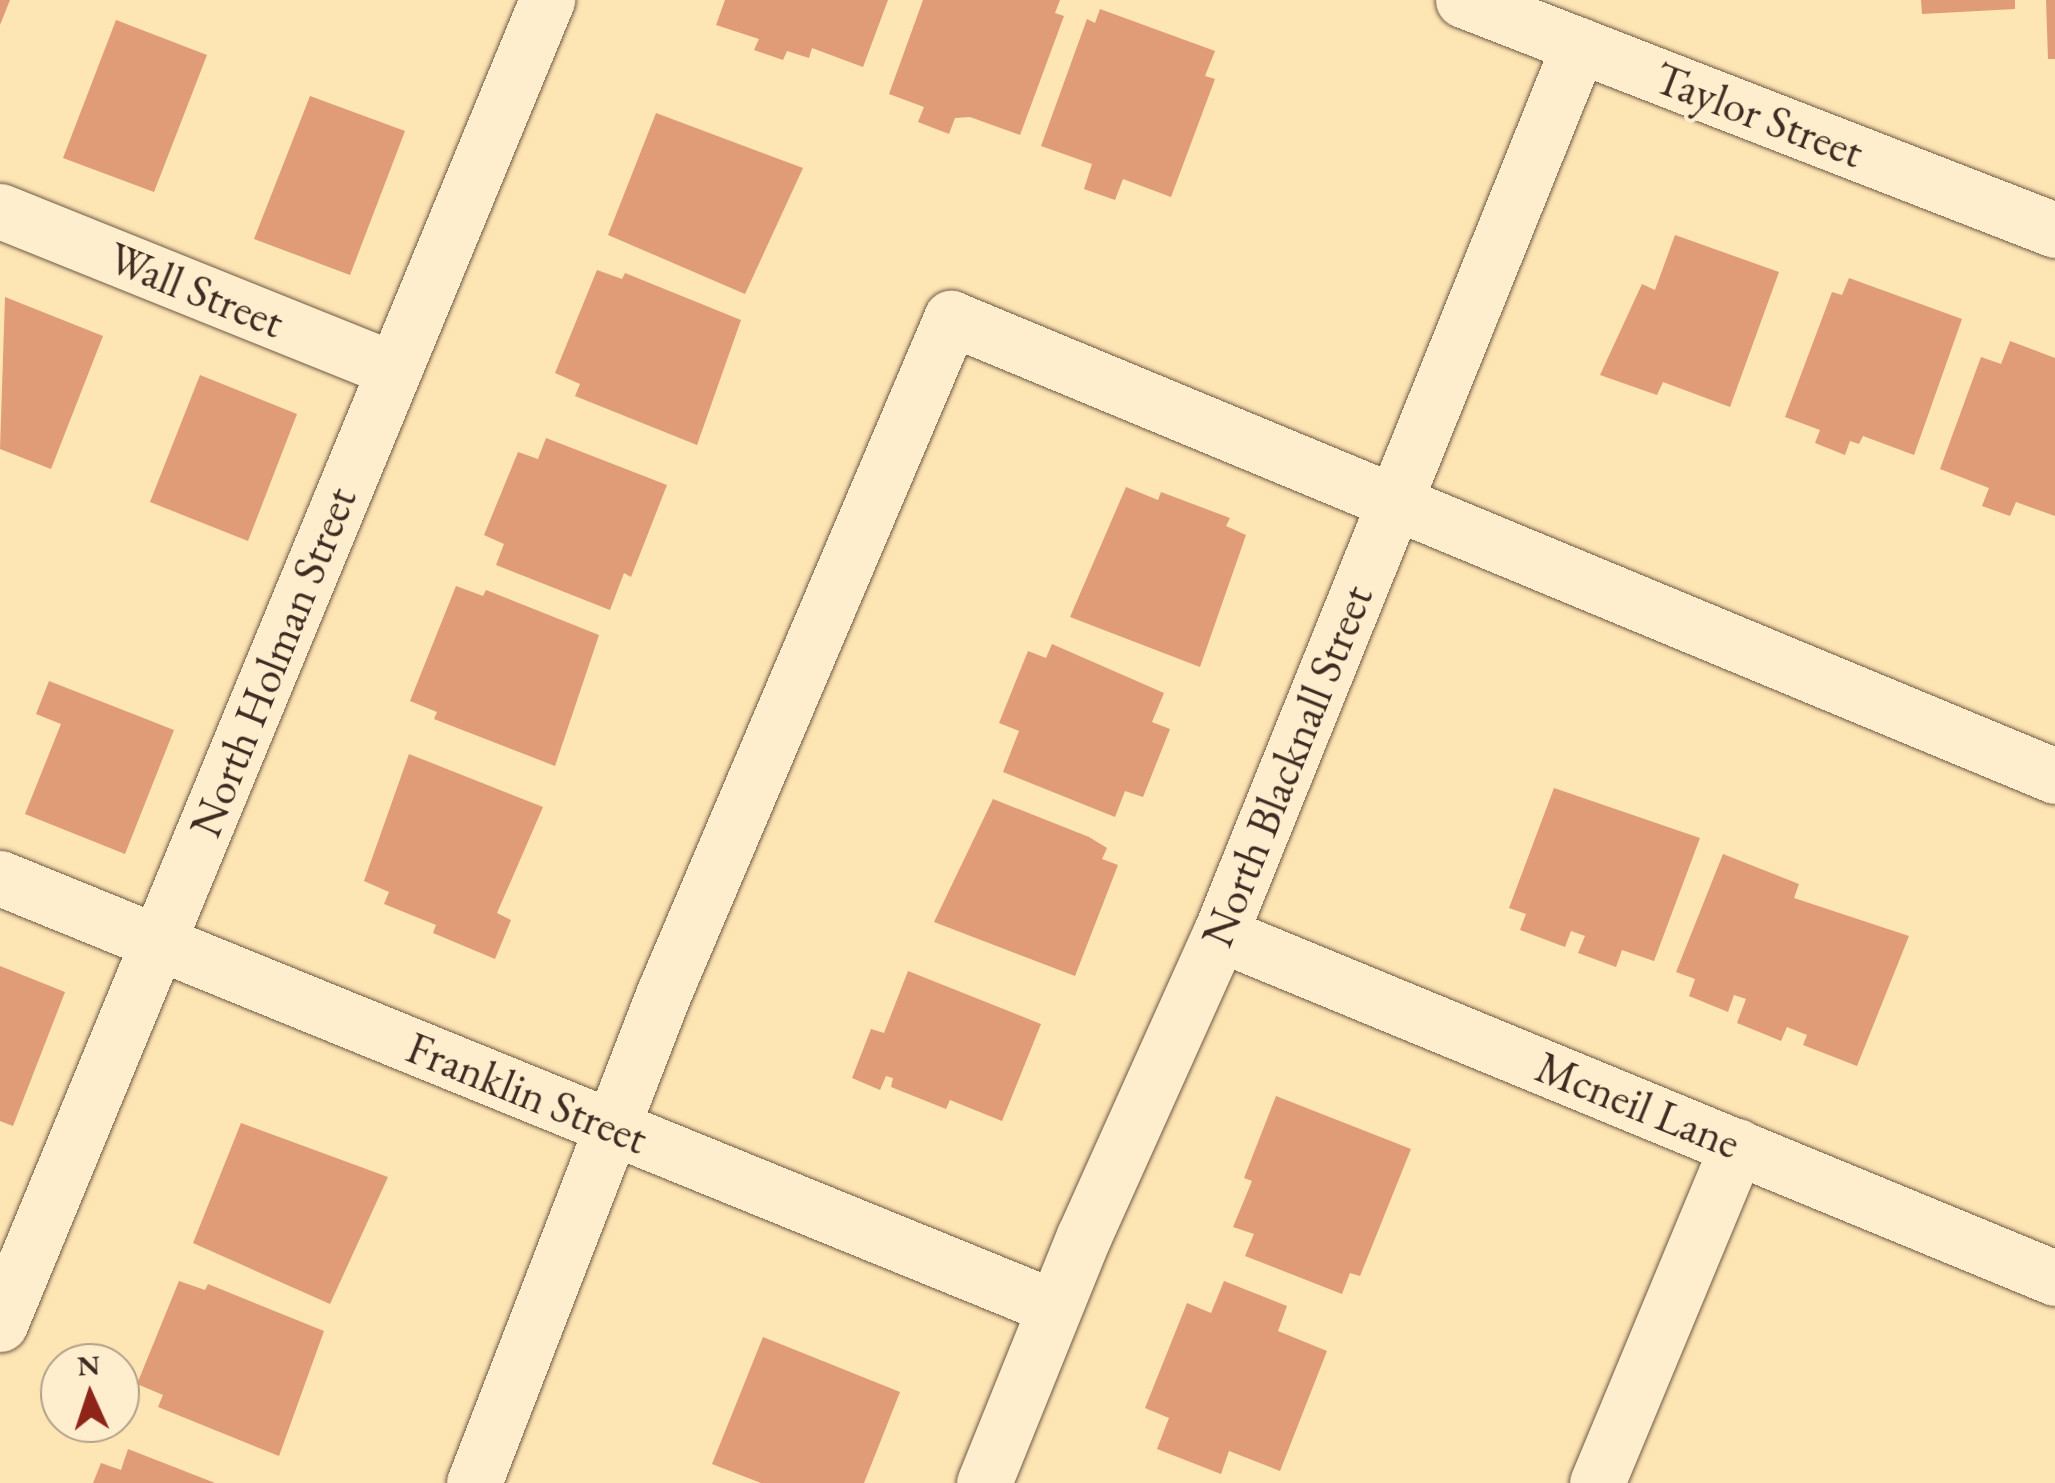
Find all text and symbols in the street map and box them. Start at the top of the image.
street label: Taylor Street [1647,51,1871,179]
street label: Wall Street [101,230,291,350]
street label: North Holman Street [178,479,368,845]
street label: North Blacknall Street [1190,577,1384,955]
street label: Franklin Street [399,1020,655,1166]
street label: Mcneil Lane [1528,1040,1748,1170]
north arrow [40,1343,140,1443]
text: N [76,1346,101,1384]

